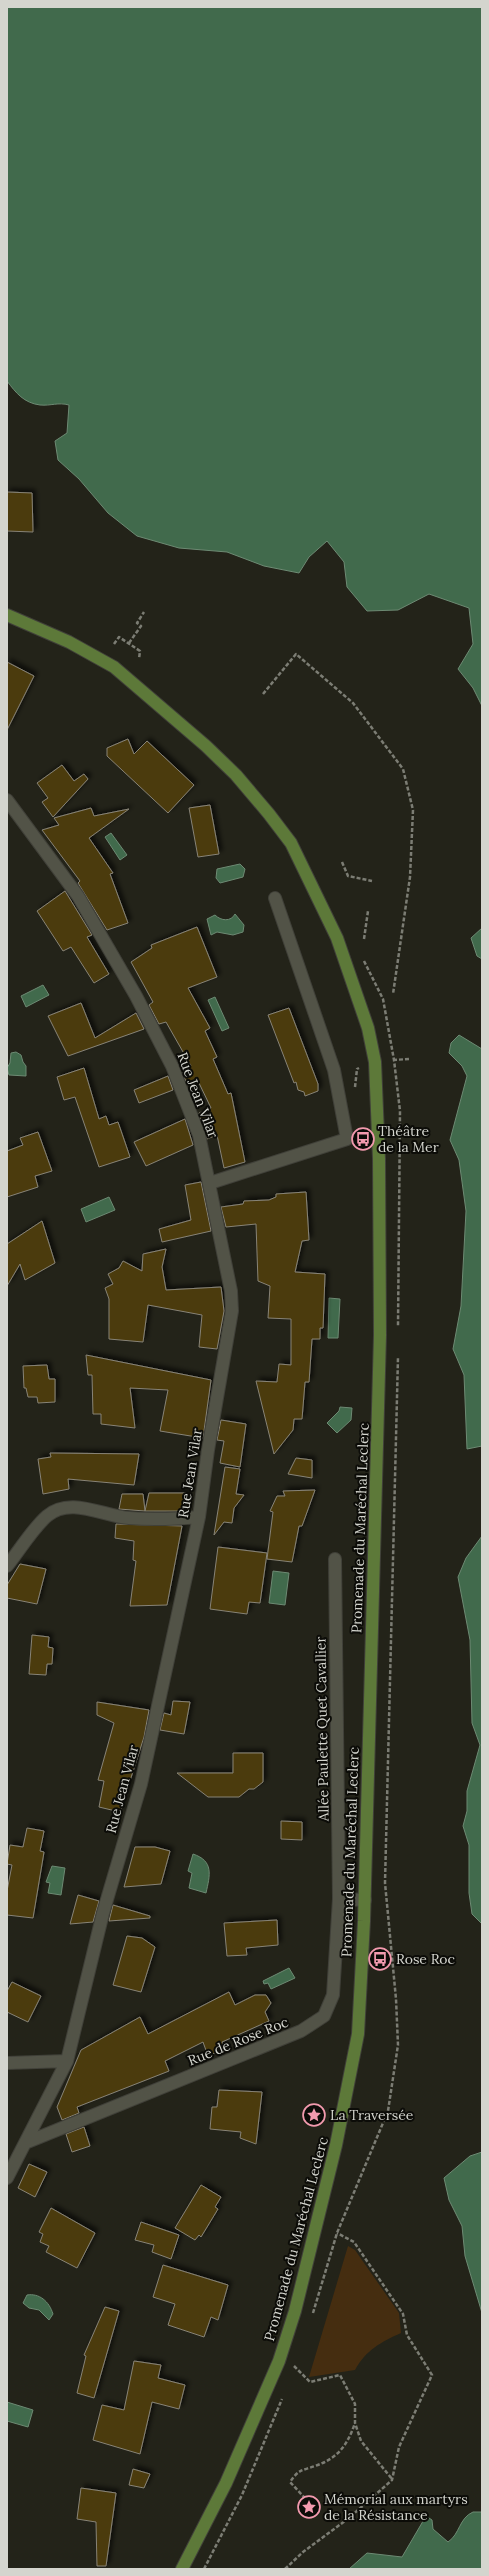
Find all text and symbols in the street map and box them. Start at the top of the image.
street label: Rue Jean Vilar [173,1050,223,1140]
place label: Théâtre de la Mer [378,1122,439,1156]
bus stop icon: Théâtre de la Mer [350,1126,376,1152]
street label: Promenade du Maréchal Leclerc [347,1423,373,1633]
street label: Rue Jean Vilar [174,1427,206,1519]
street label: Allée Paulette Quet Cavallier [311,1636,333,1823]
street label: Rue Jean Vilar [102,1743,142,1835]
street label: Promenade du Maréchal Leclerc [337,1747,363,1957]
bus stop icon: Rose Roc [367,1946,393,1972]
place label: Rose Roc [396,1950,455,1968]
street label: Rue de Rose Roc [185,2013,291,2069]
place icon: La Traversée [301,2102,327,2128]
place label: La Traversée [330,2106,414,2124]
street label: Promenade du Maréchal Leclerc [260,2135,332,2343]
place label: Mémorial aux martyrs de la Résistance [324,2490,468,2524]
place icon: Mémorial aux martyrs de la Résistance [296,2494,322,2520]

